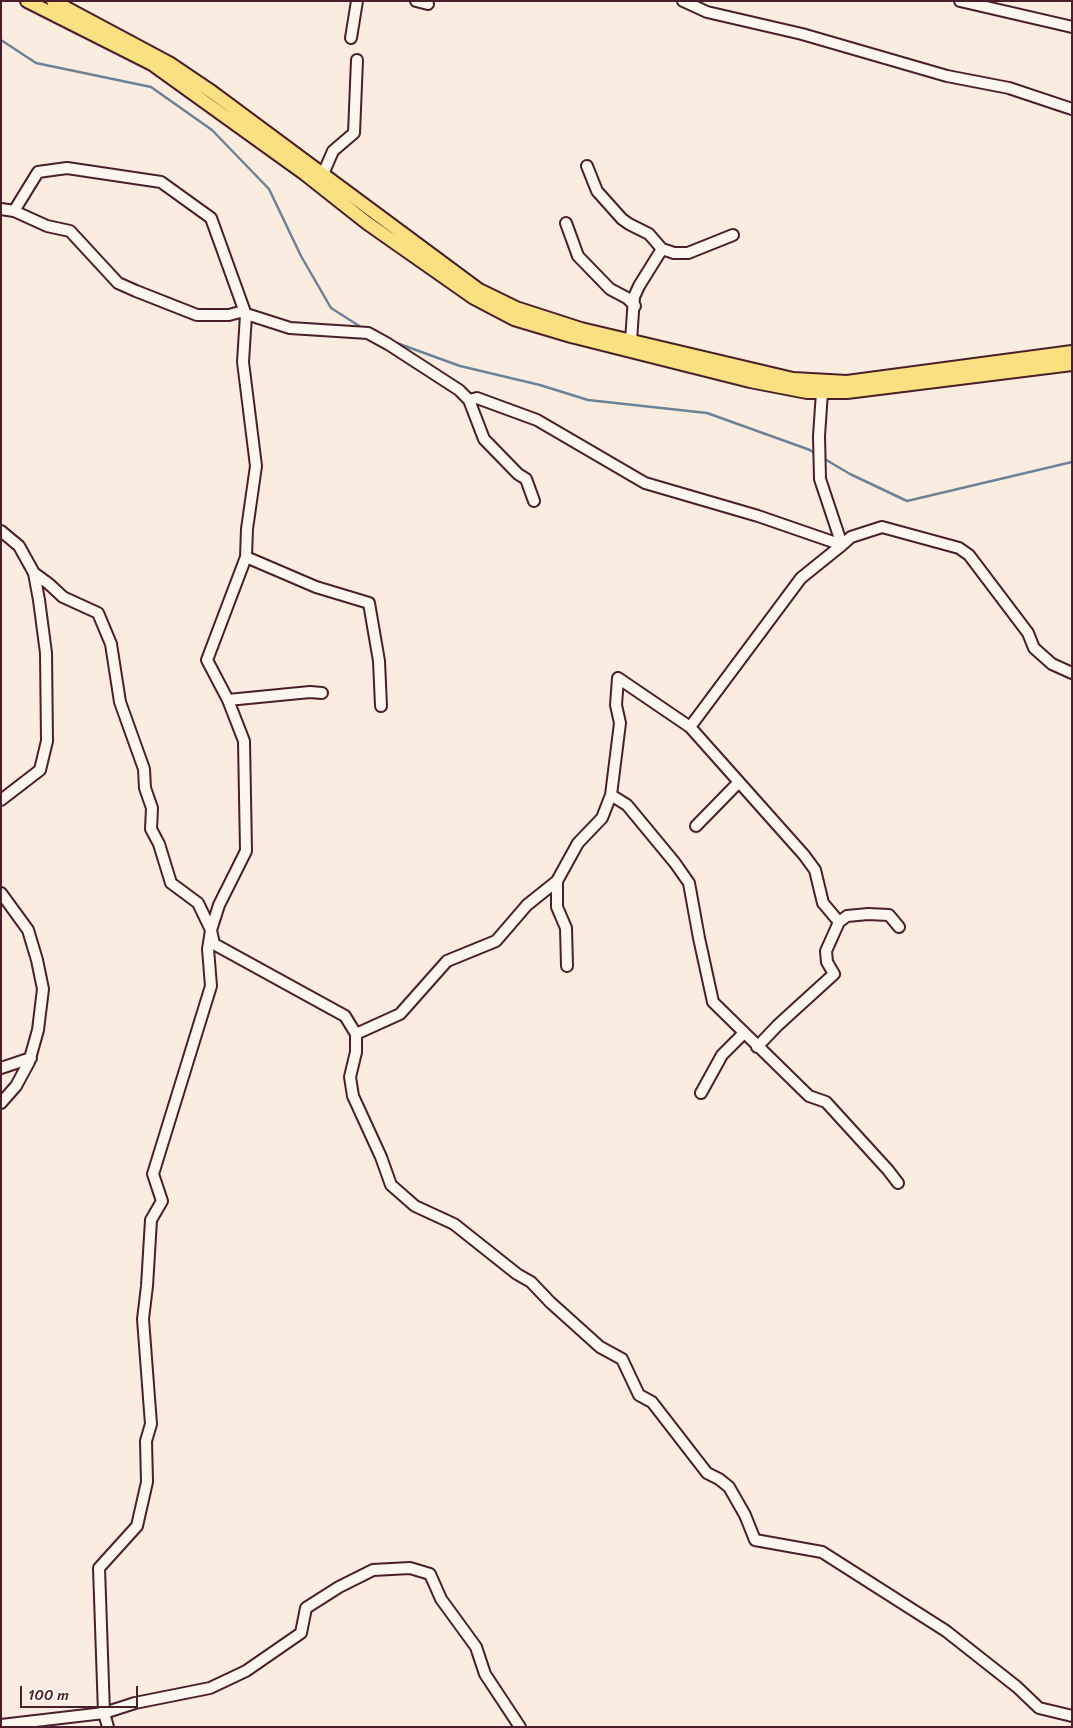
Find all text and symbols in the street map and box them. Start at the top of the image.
scale bar [22,1676,140,1708]
text: 100 m [28,1682,69,1708]

